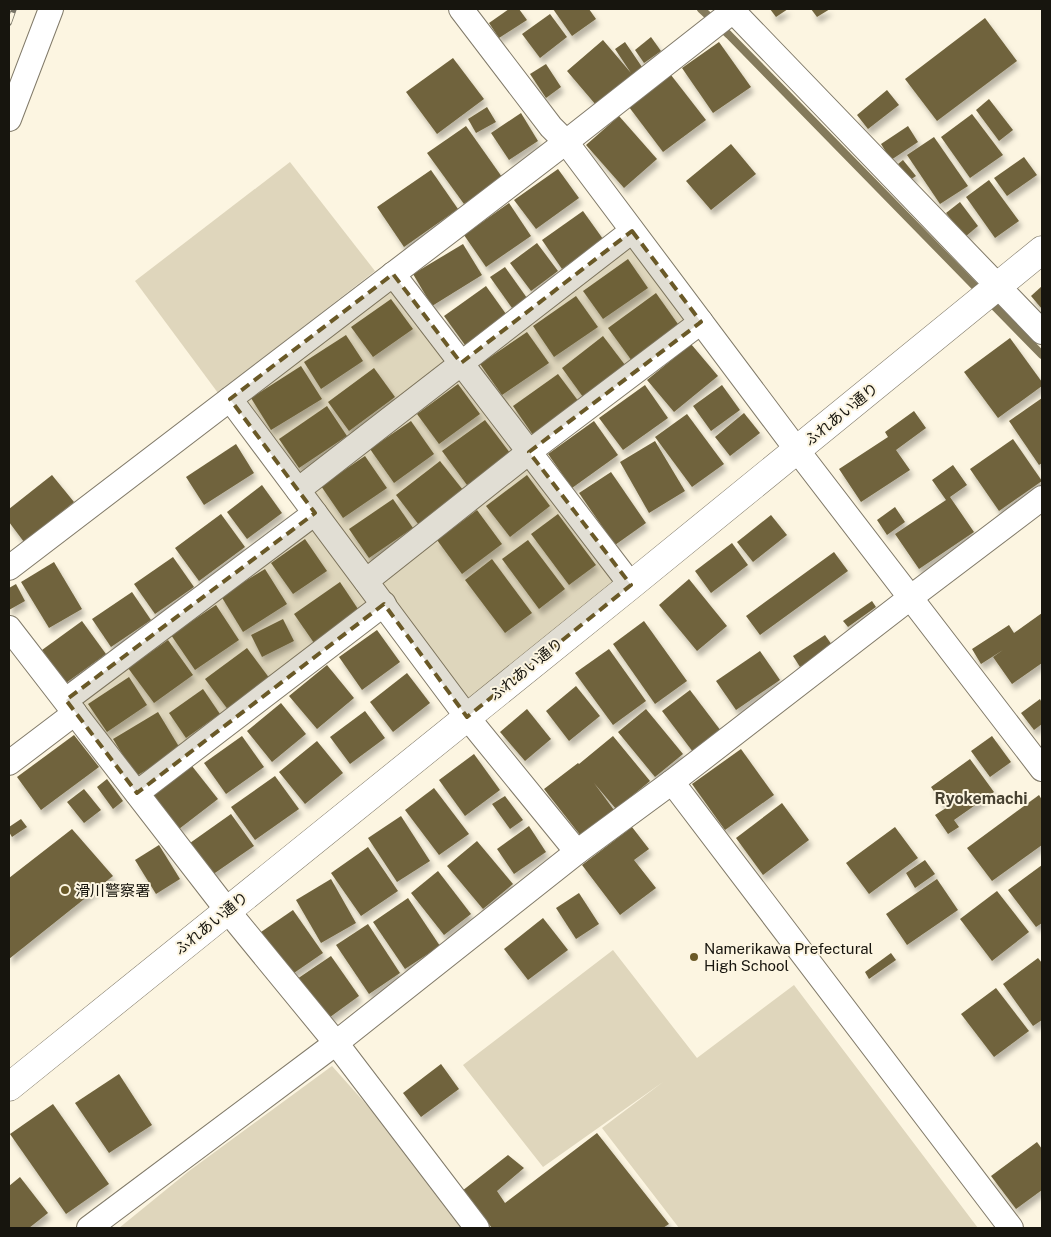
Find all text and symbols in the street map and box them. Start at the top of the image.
street label: ふれあい通り [801,379,881,449]
street label: ふれあい通り [486,634,566,704]
district label: Ryokemachi [935,789,1027,808]
place label: 滑川警察署 [75,882,150,899]
marker: 滑川警察署 [59,884,71,896]
street label: ふれあい通り [171,888,251,958]
place label: Namerikawa Prefectural High School [704,940,873,974]
marker: Namerikawa Prefectural High School [688,951,700,963]

